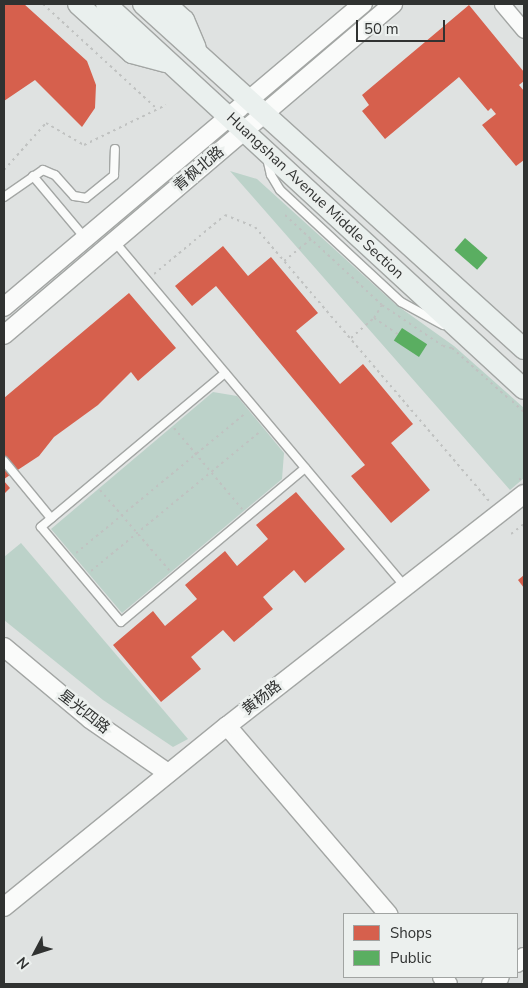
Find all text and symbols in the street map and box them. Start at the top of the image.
scale bar [358,10,447,42]
text: 50 m [364,19,399,39]
street label: Huangshan Avenue Middle Section [223,109,407,283]
street label: 青枫北路 [170,143,228,195]
street label: 黄杨路 [239,677,285,719]
street label: 星光四路 [55,686,113,738]
legend [343,913,518,978]
text: Shops [390,923,432,943]
north arrow [10,928,60,978]
text: Public [390,948,431,968]
text: N [12,953,34,973]

